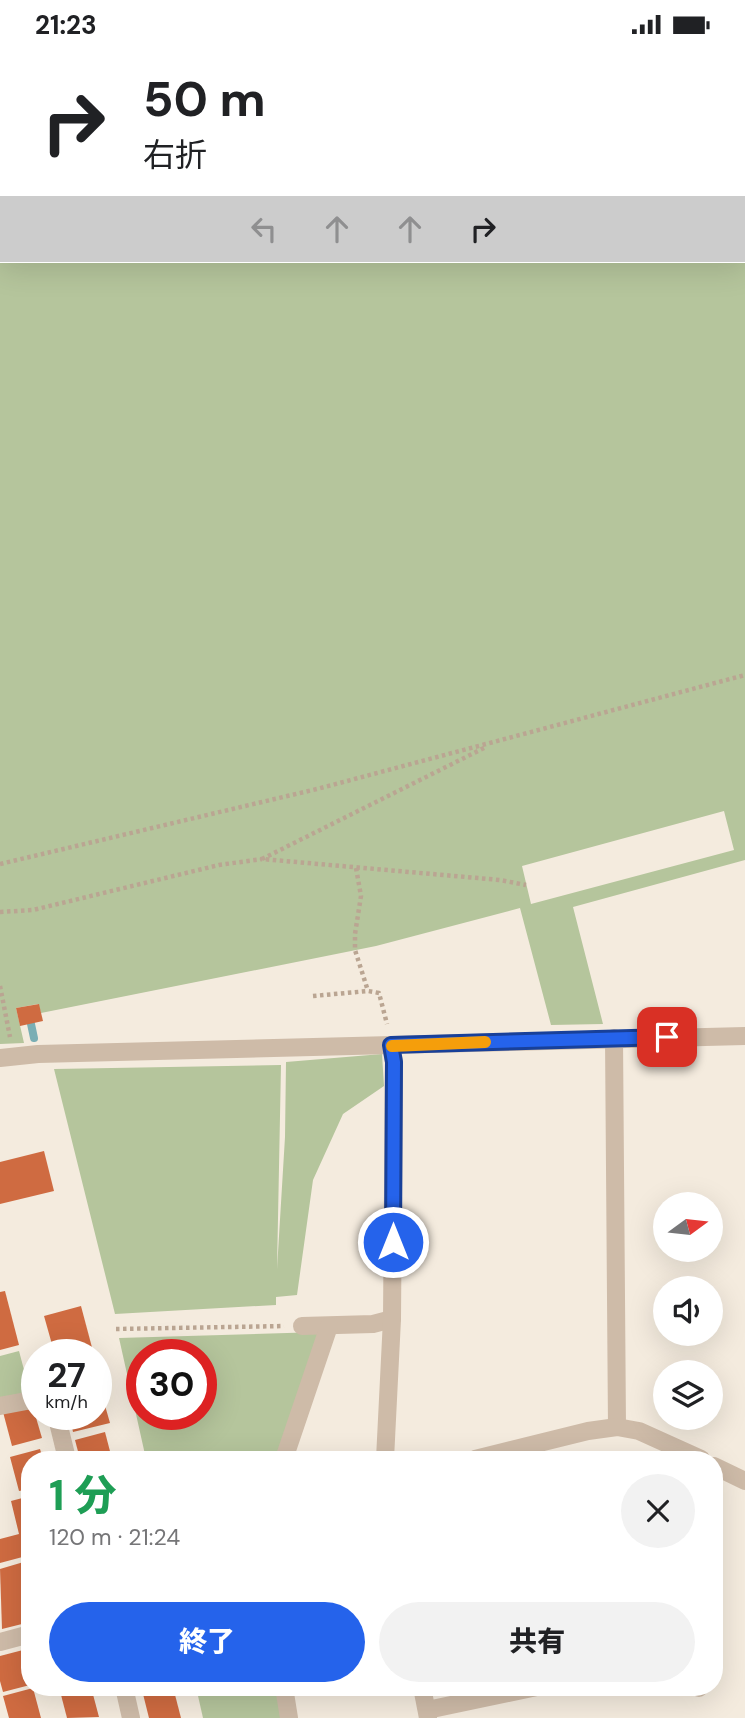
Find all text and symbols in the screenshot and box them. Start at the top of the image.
text: 21:23 [35,8,97,42]
text: 50 m [143,67,266,131]
icon: right [28,77,119,168]
text: 右折 [143,134,207,176]
icon: left [245,210,283,248]
icon: ahead [318,210,356,248]
icon: ahead [391,210,429,248]
icon: right [464,210,502,248]
pin [637,1007,697,1067]
icon: arrive [648,1018,686,1056]
north arrow [653,1192,723,1262]
map controls [653,1192,723,1430]
position arrow [356,1205,430,1279]
button: sound [653,1276,723,1346]
speed limit sign: 30 [126,1339,217,1430]
text: 27 [47,1352,86,1398]
button: layers [653,1360,723,1430]
text: km/h [45,1390,88,1414]
text: 1 分 [49,1468,116,1523]
button: close [621,1474,695,1548]
text: 120 m · 21:24 [49,1522,180,1552]
button: 終了 [49,1602,365,1682]
button: 共有 [379,1602,695,1682]

